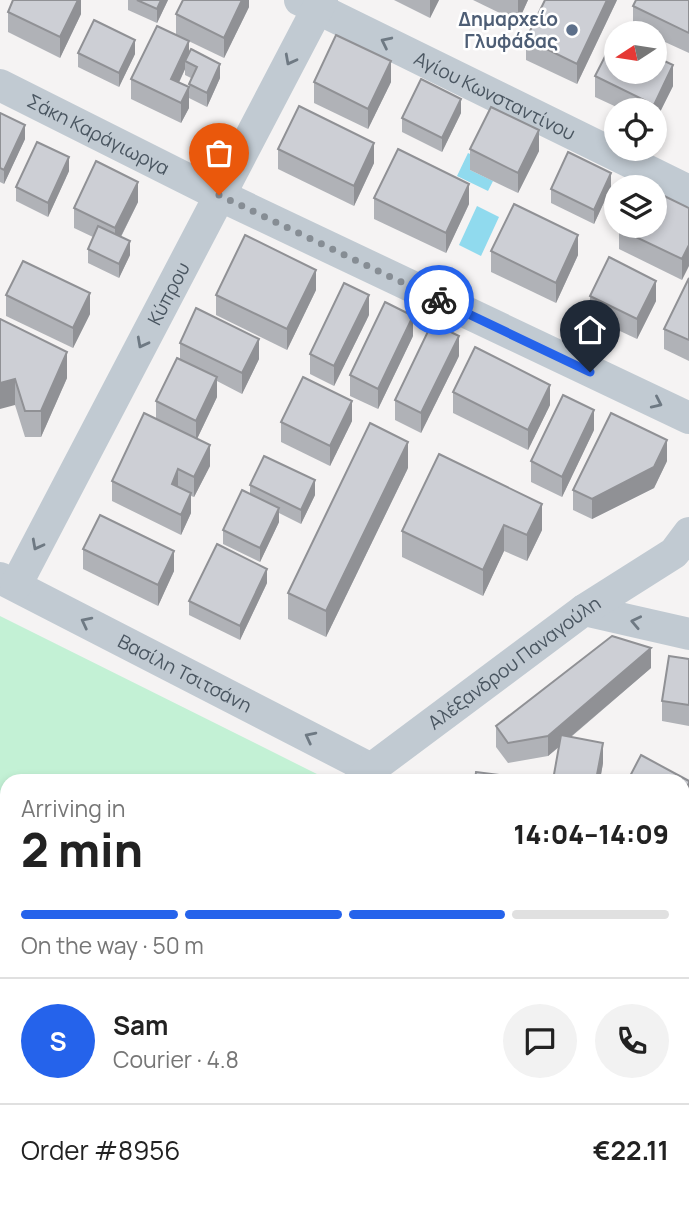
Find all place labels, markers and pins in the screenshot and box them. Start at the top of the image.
place label: Δημαρχείο Γλυφάδας [458,6,558,54]
marker: Δημαρχείο Γλυφάδας [564,22,580,38]
pin [189,123,249,195]
pin [560,300,620,372]

